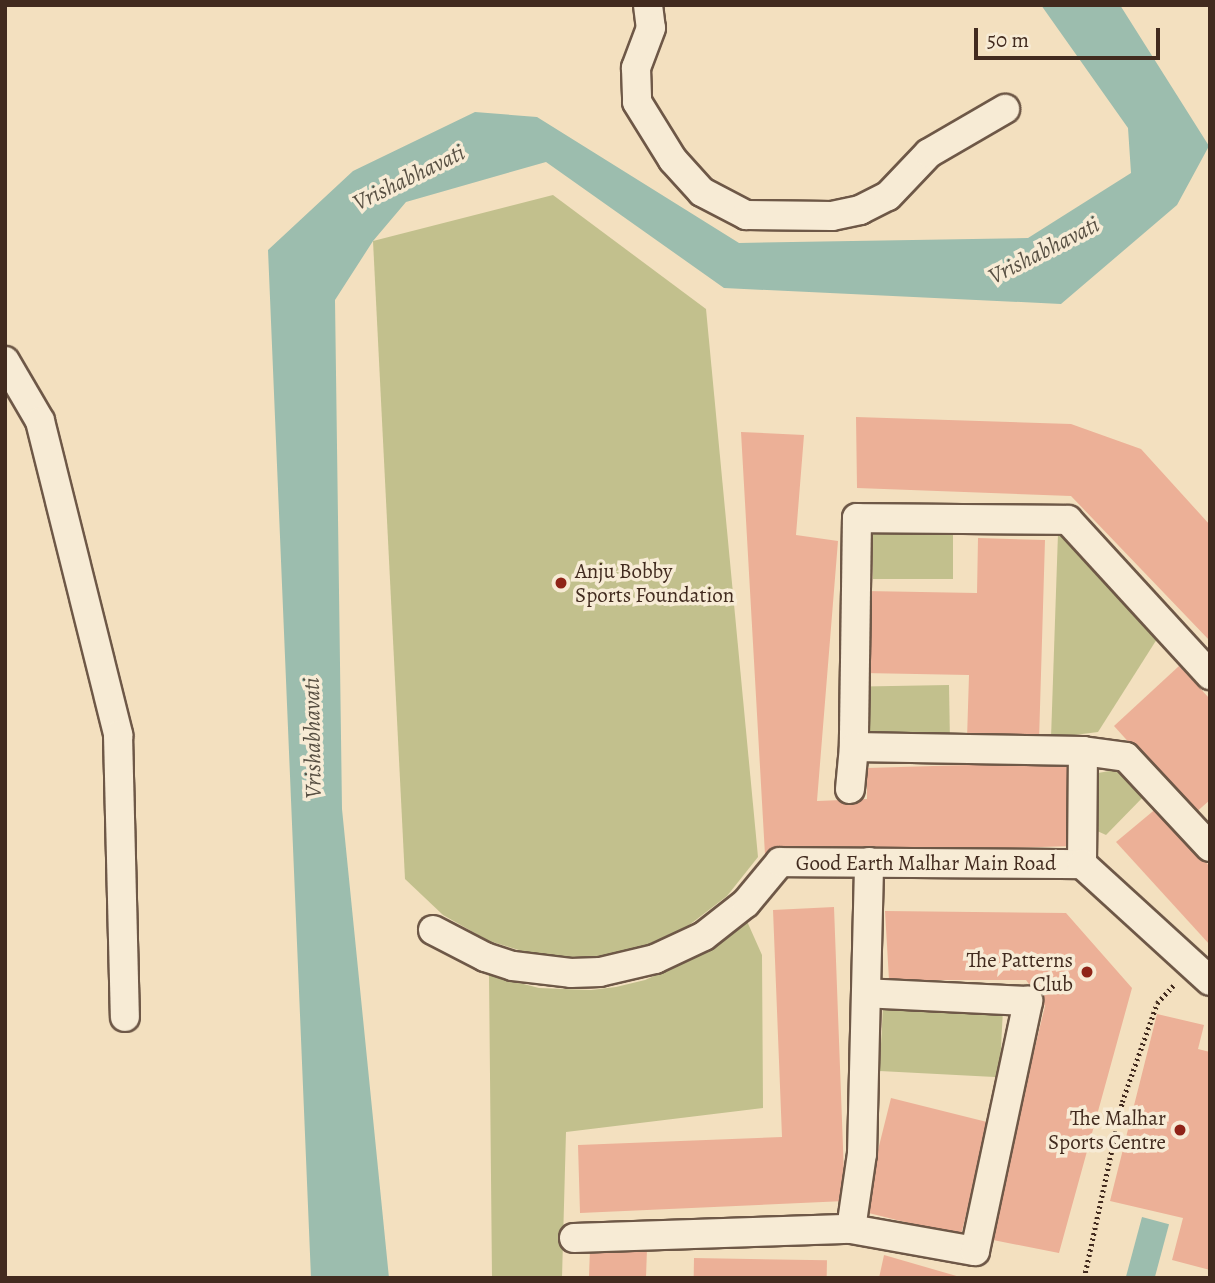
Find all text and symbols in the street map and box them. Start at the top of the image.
scale bar [977,14,1162,58]
text: 50 m [987,26,1029,54]
water label: Vrishabhavati [349,139,469,217]
water label: Vrishabhavati [984,211,1104,291]
place label: Anju Bobby Sports Foundation [575,558,734,608]
marker: Anju Bobby Sports Foundation [553,575,569,591]
water label: Vrishabhavati [298,677,328,799]
street label: Good Earth Malhar Main Road [796,850,1056,876]
place label: The Patterns Club [966,947,1073,997]
marker: The Patterns Club [1079,964,1095,980]
place label: The Malhar Sports Centre [1048,1105,1166,1155]
marker: The Malhar Sports Centre [1172,1122,1188,1138]

